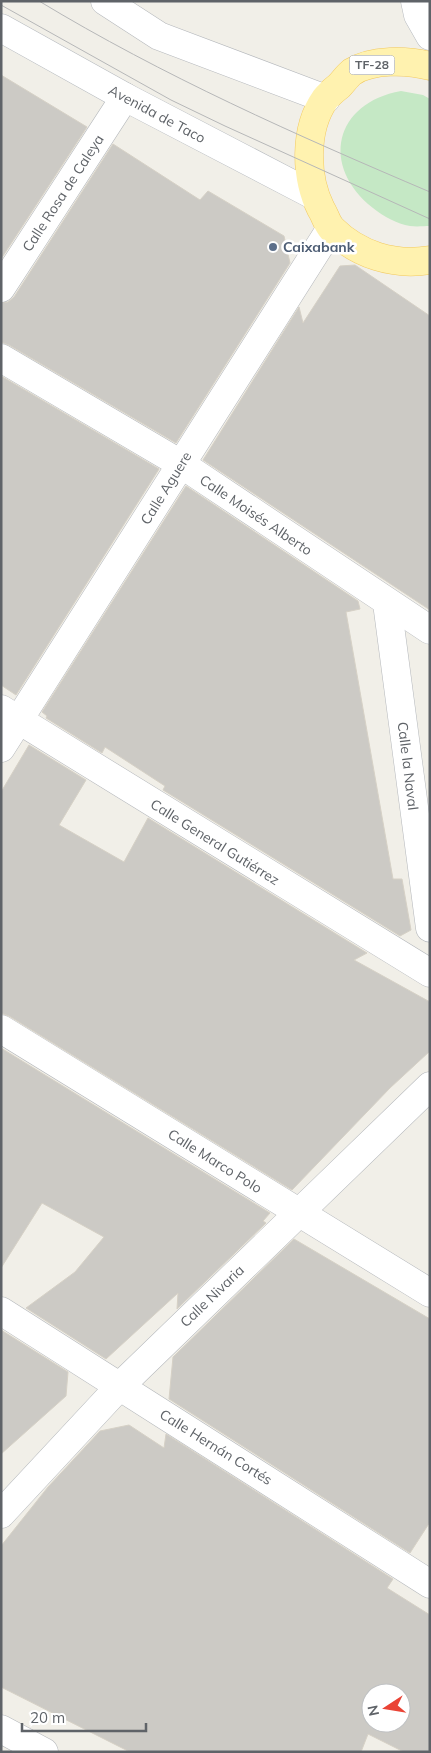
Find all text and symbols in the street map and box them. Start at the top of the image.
road number: TF-28 [350,56,394,74]
street label: Avenida de Taco [105,81,209,147]
street label: Calle Rosa de Caleya [18,131,108,255]
place label: Caixabank [283,238,355,256]
marker: Caixabank [267,241,279,253]
street label: Calle Aguere [136,448,196,528]
street label: Calle Moisés Alberto [196,471,316,559]
street label: Calle la Naval [394,721,422,811]
street label: Calle General Gutiérrez [147,795,283,889]
street label: Calle Marco Polo [165,1125,265,1197]
street label: Calle Nivaria [176,1261,248,1331]
street label: Calle Hernán Cortés [156,1405,276,1489]
north arrow [361,1683,411,1733]
scale bar [22,1700,146,1732]
text: N [363,1704,383,1718]
text: 20 m [30,1708,65,1727]

